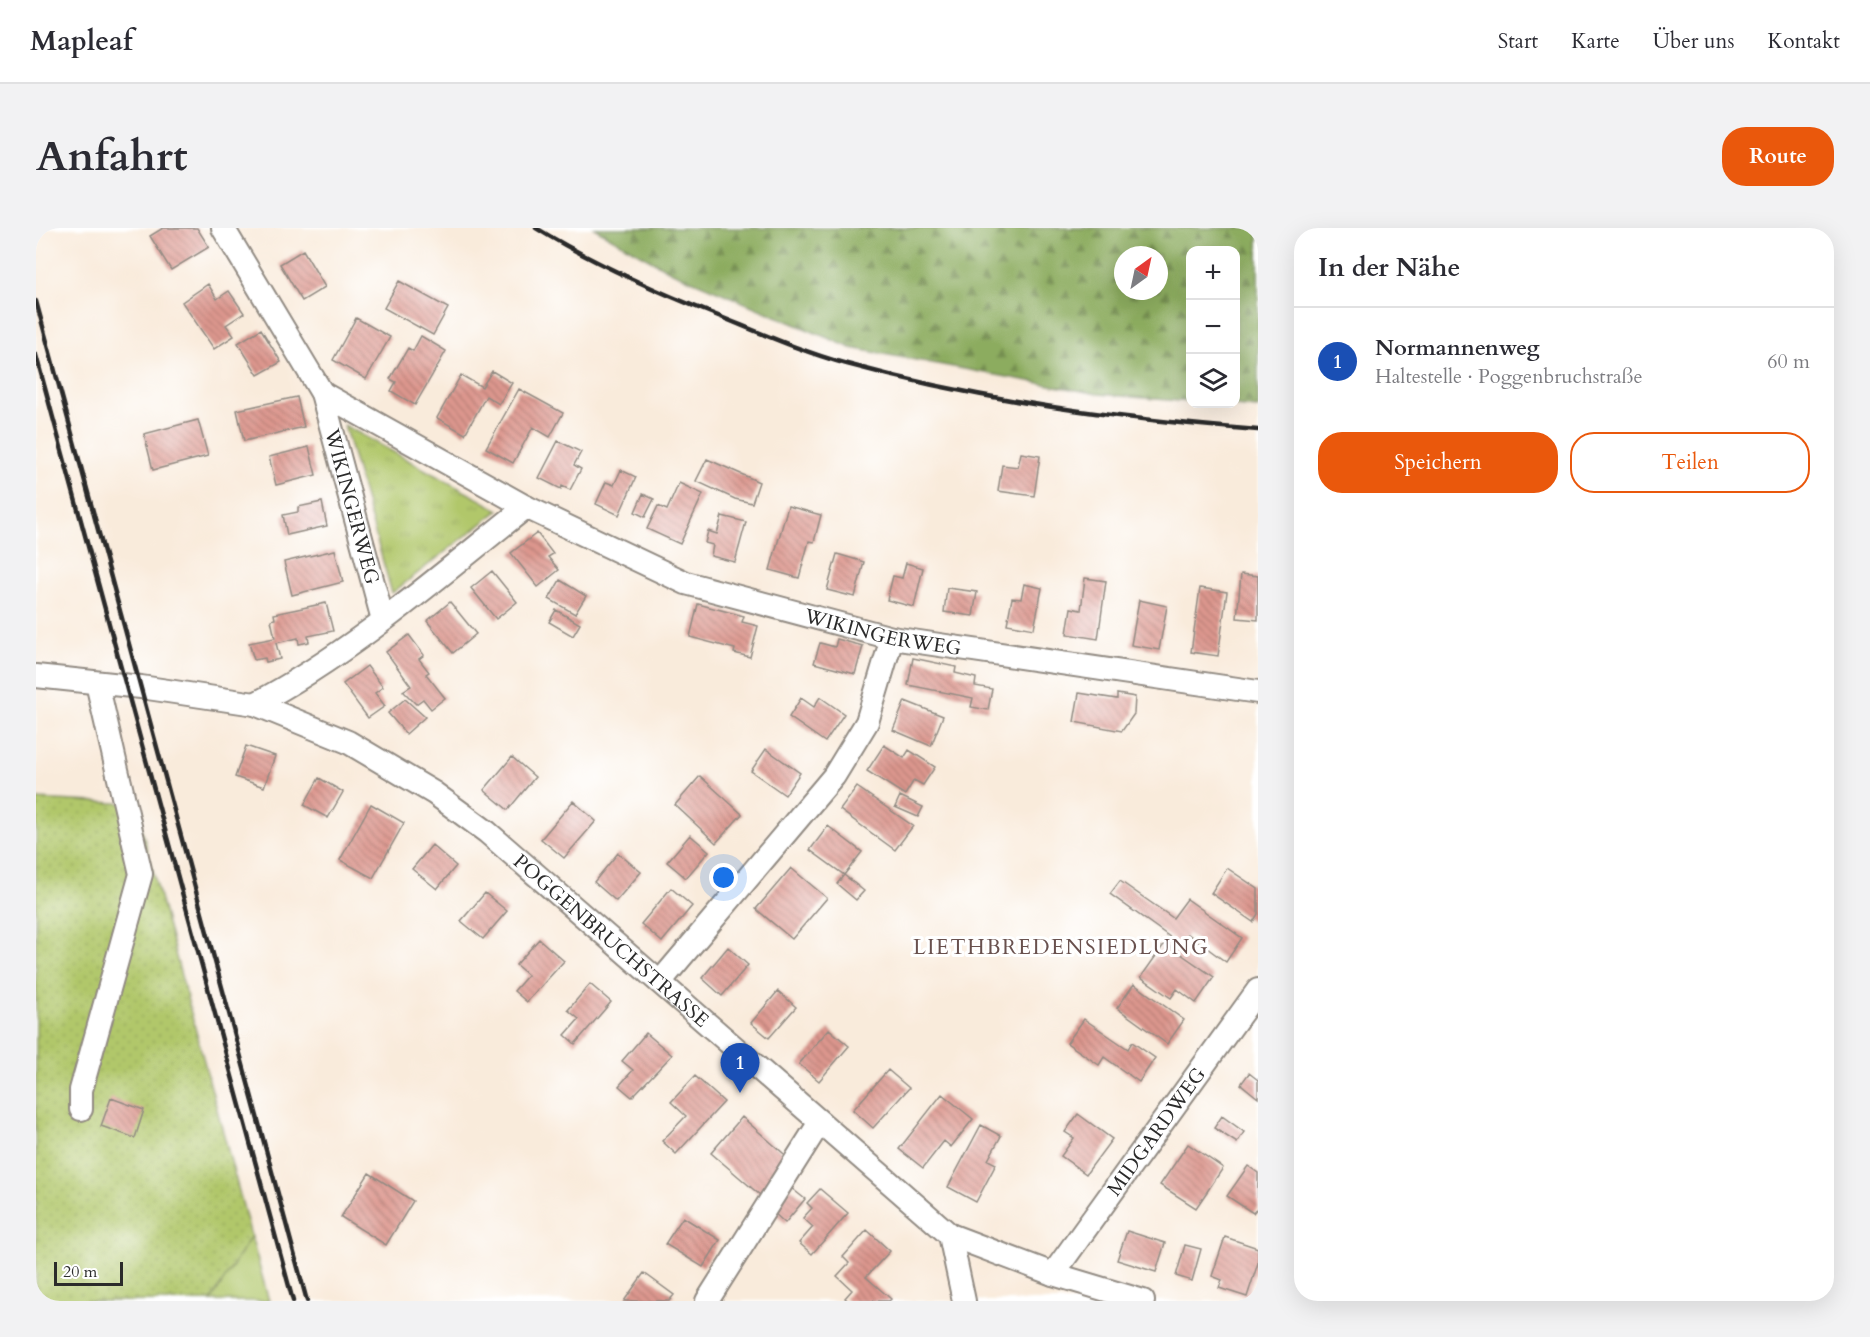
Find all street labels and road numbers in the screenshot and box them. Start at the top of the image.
street label: WIKINGERWEG [318,425,386,588]
street label: WIKINGERWEG [800,602,963,662]
street label: POGGENBRUCHSTRASSE [507,848,715,1033]
street label: MIDGARDWEG [1101,1062,1212,1201]

